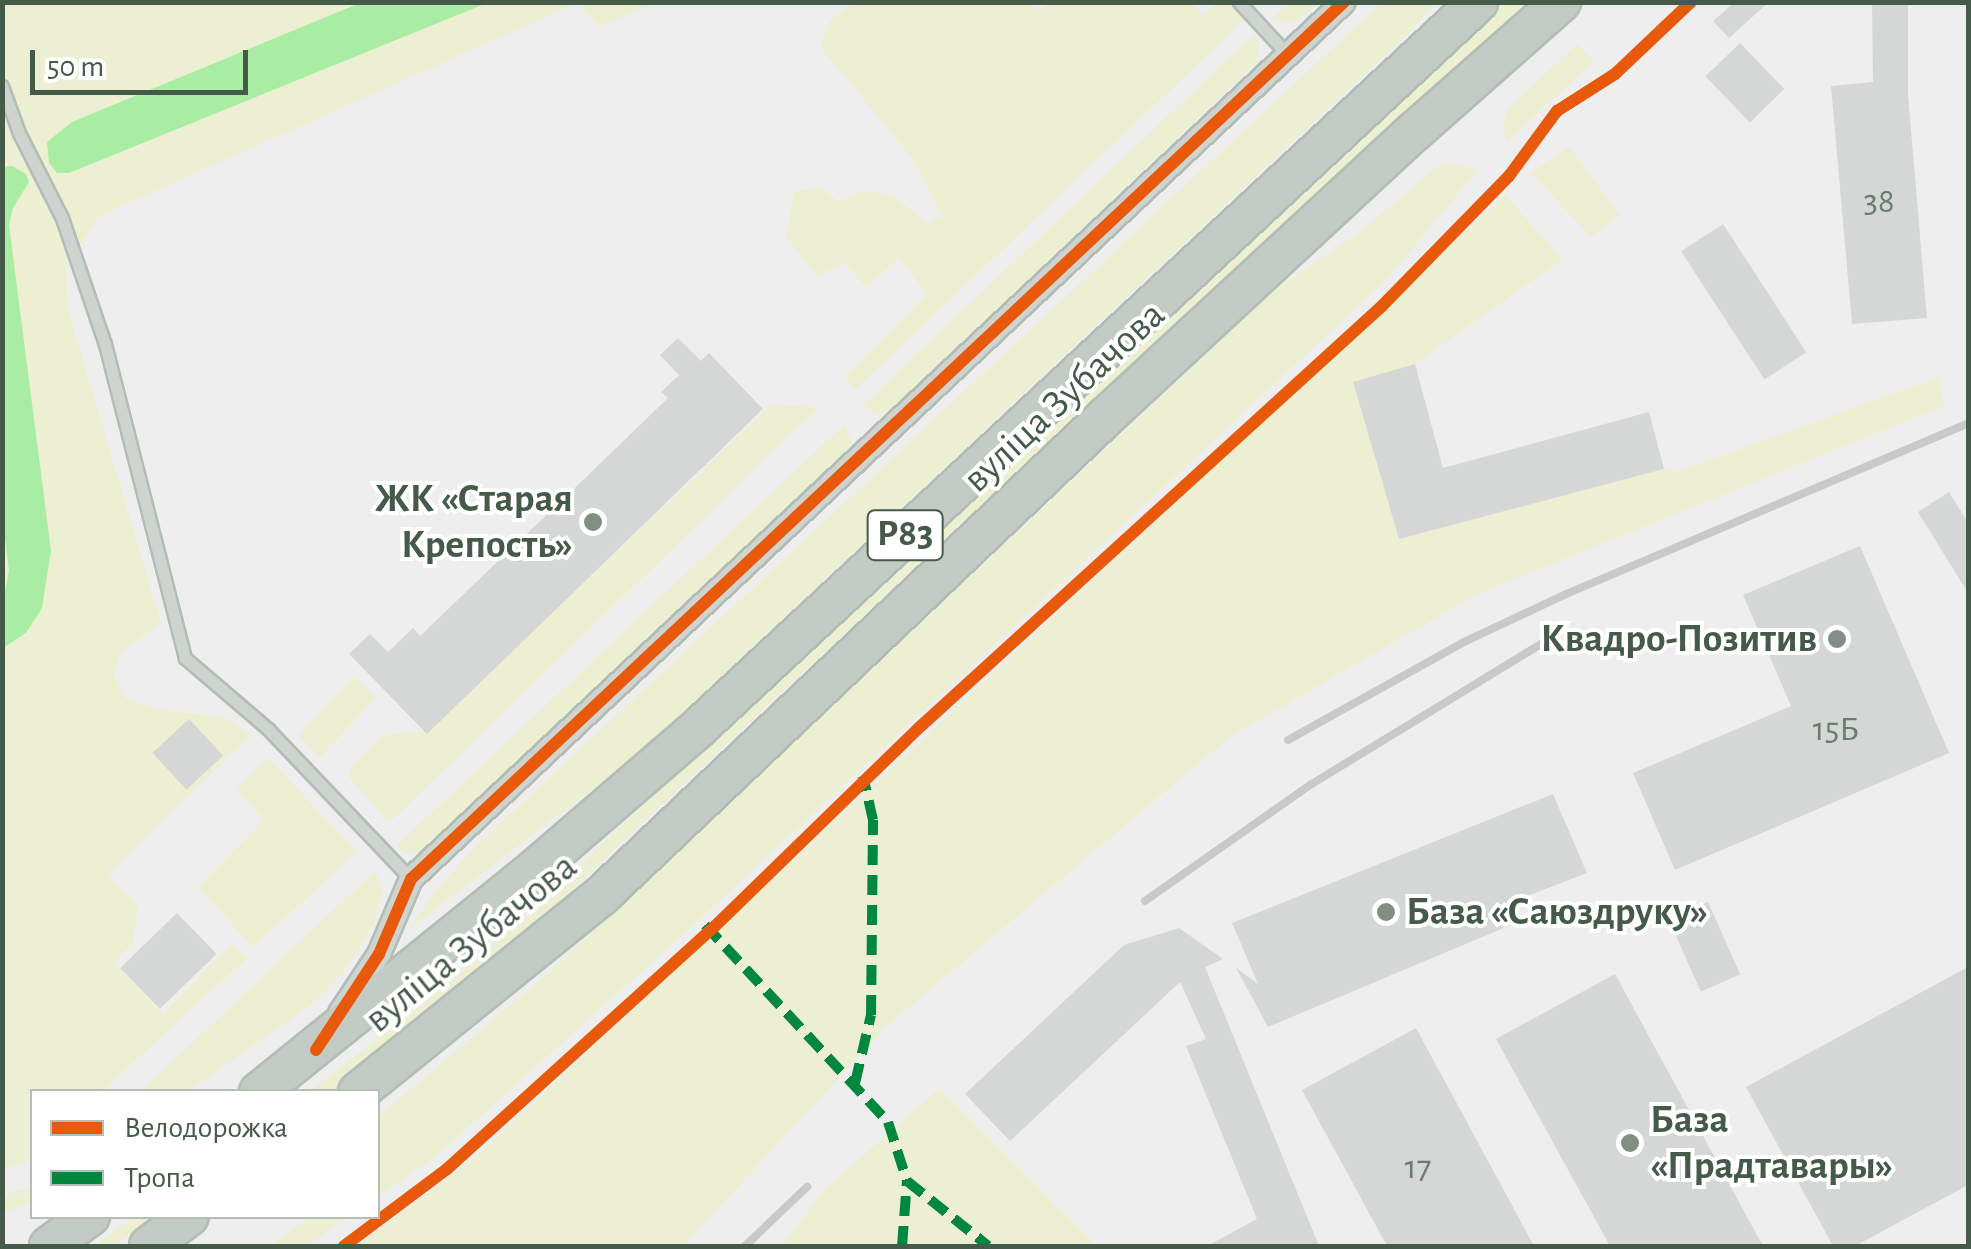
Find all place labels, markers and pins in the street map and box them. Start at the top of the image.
place label: ЖК «Старая Крепость» [375,475,573,569]
marker: ЖК «Старая Крепость» [582,511,604,533]
place label: Квадро-Позитив [1540,615,1817,663]
marker: Квадро-Позитив [1826,628,1848,650]
place label: База «Саюздруку» [1406,888,1708,936]
marker: База «Саюздруку» [1375,901,1397,923]
place label: База «Прадтавары» [1650,1096,1893,1190]
marker: База «Прадтавары» [1619,1132,1641,1154]

